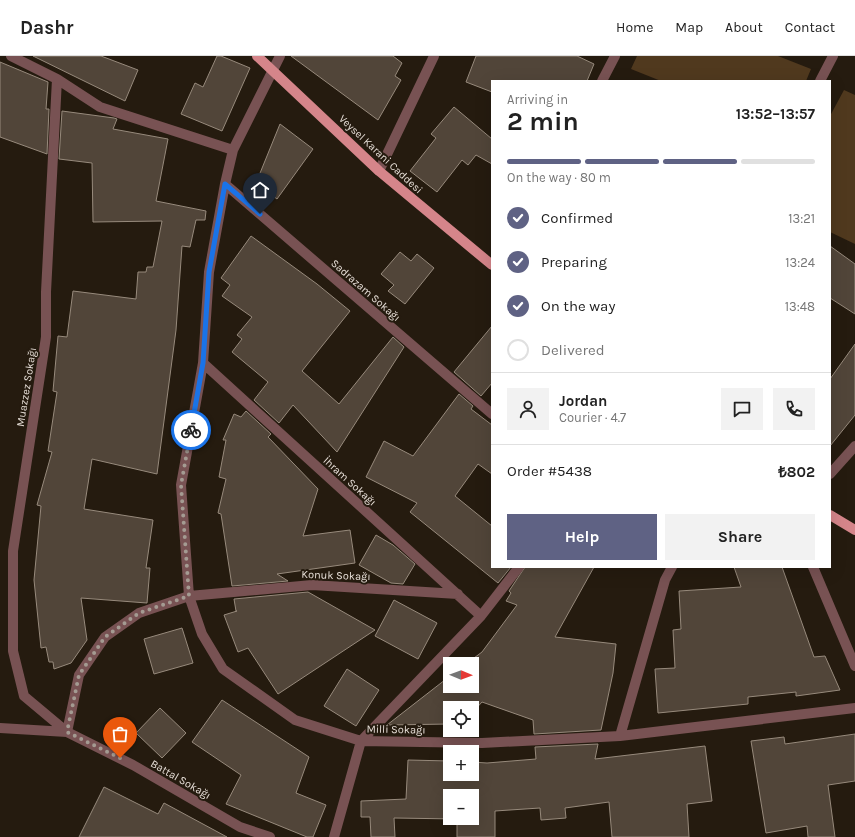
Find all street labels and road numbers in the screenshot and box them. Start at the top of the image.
street label: Veysel Karani Caddesi [336,112,425,196]
street label: Sadrazam Sokağı [328,257,403,324]
street label: Muazzez Sokağı [14,346,39,428]
street label: İhram Sokağı [320,453,380,509]
street label: Konuk Sokağı [301,568,371,583]
street label: Milli Sokağı [366,722,426,737]
street label: Battal Sokağı [148,757,213,802]

